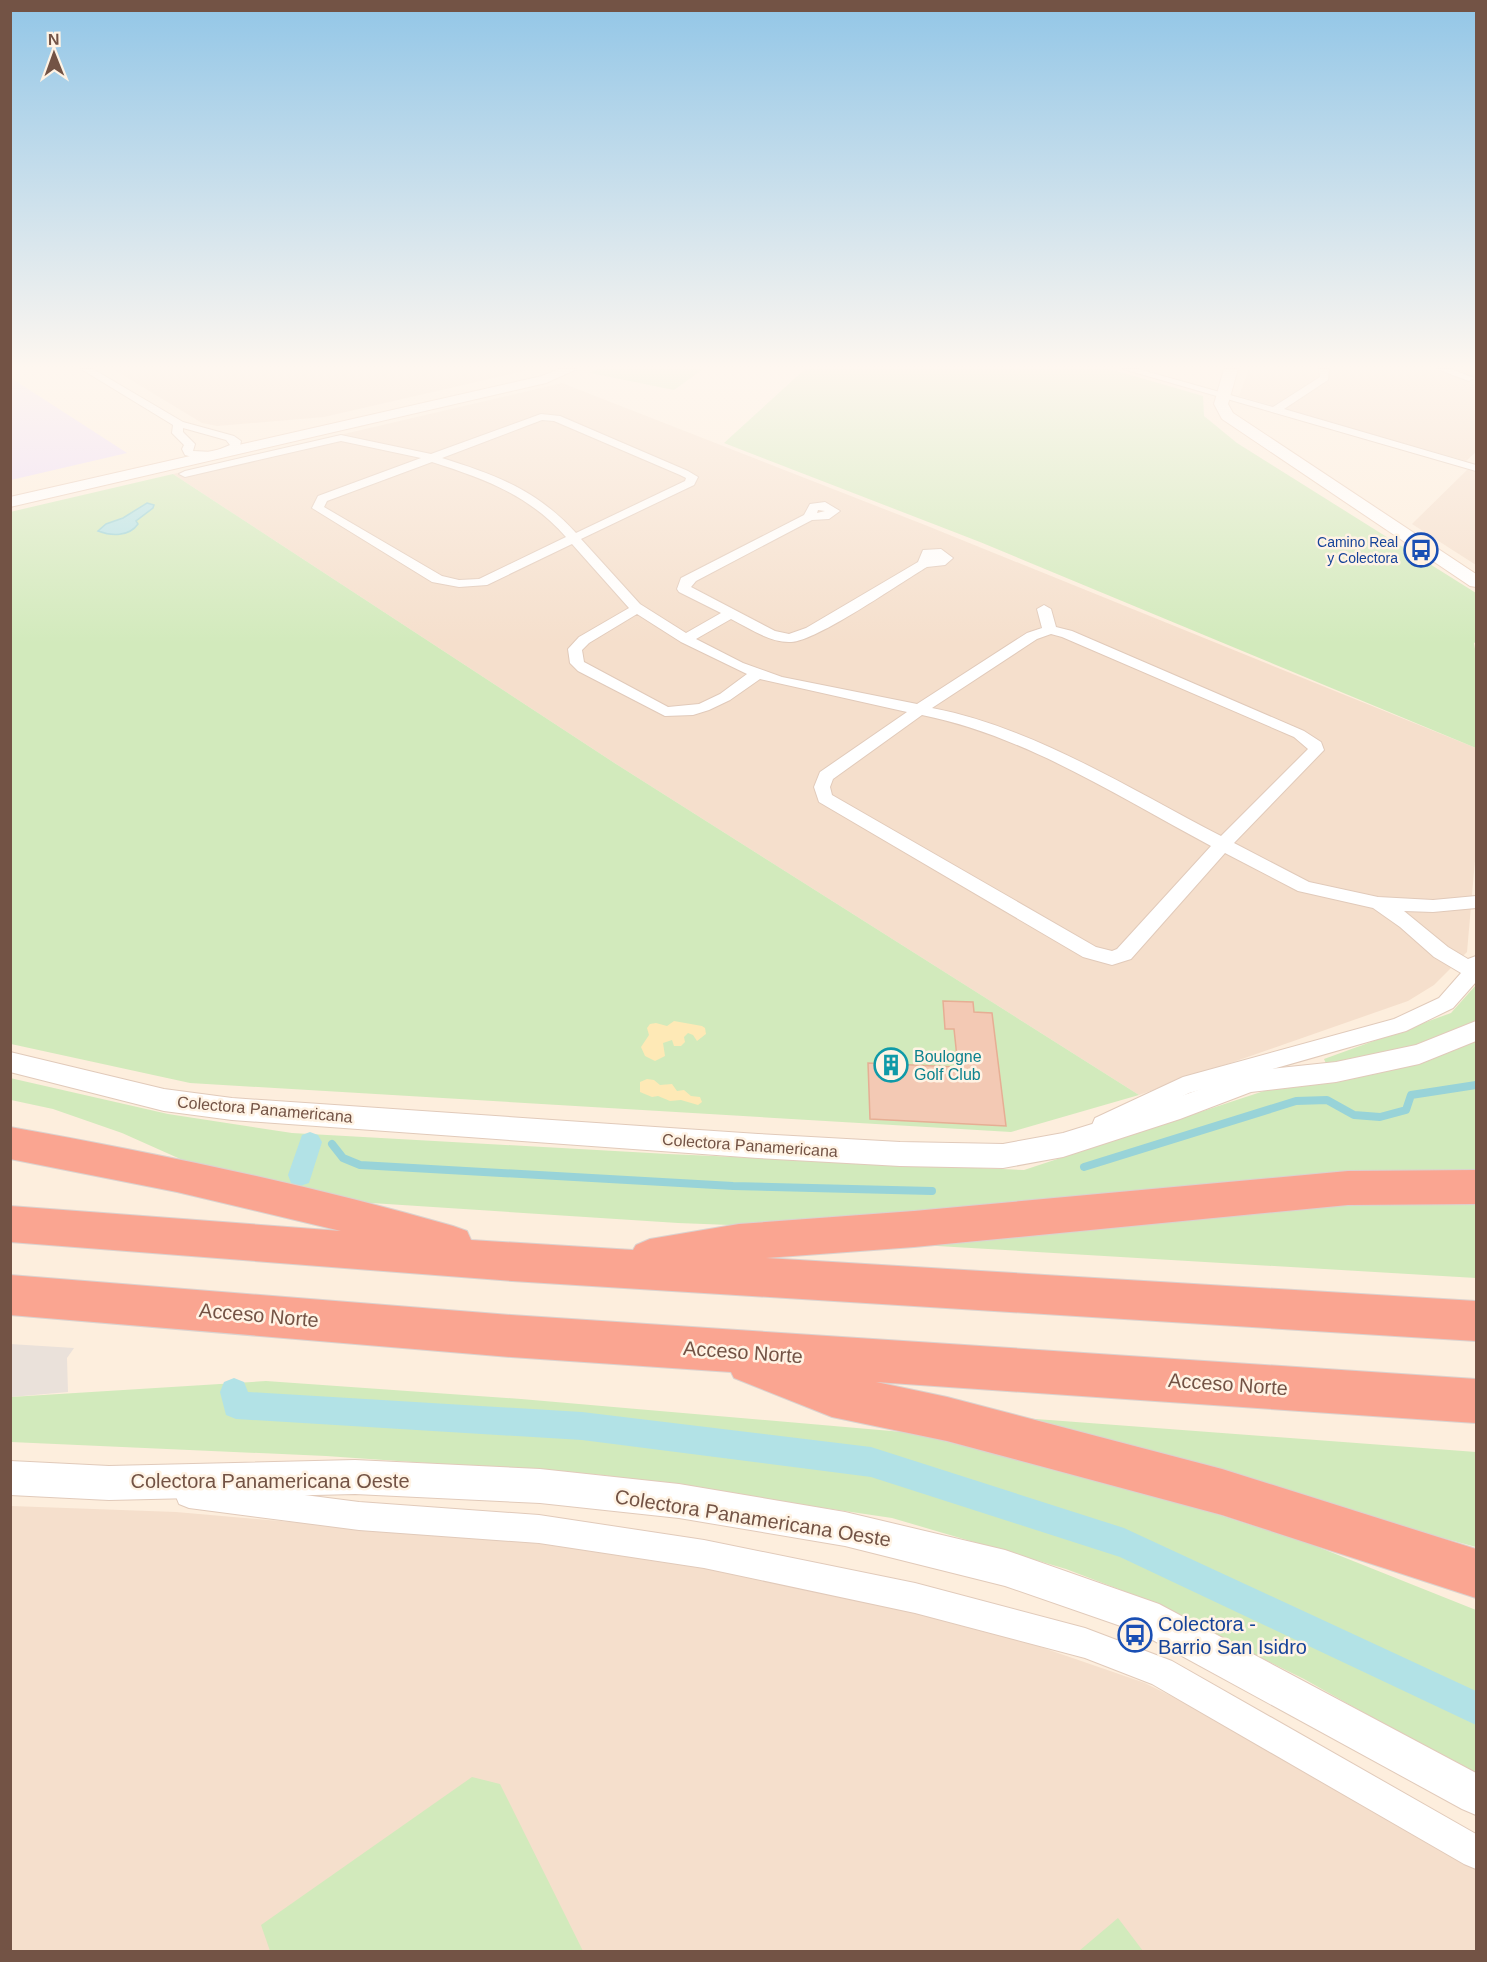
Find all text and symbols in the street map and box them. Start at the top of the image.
north arrow [24,24,84,84]
text: N [48,31,60,48]
bus stop icon: Camino Real y Colectora [1403,532,1439,568]
place label: Camino Real y Colectora [1317,534,1398,566]
building icon: Boulogne Golf Club [873,1047,909,1083]
place label: Boulogne Golf Club [914,1048,982,1083]
street label: Colectora Panamericana [177,1093,354,1126]
street label: Colectora Panamericana [662,1131,838,1160]
street label: Acceso Norte [198,1299,320,1331]
street label: Acceso Norte [682,1337,804,1367]
street label: Acceso Norte [1167,1369,1289,1399]
street label: Colectora Panamericana Oeste [130,1470,410,1492]
street label: Colectora Panamericana Oeste [613,1485,893,1551]
place label: Colectora - Barrio San Isidro [1158,1613,1307,1658]
bus stop icon: Colectora - Barrio San Isidro [1117,1617,1153,1653]

